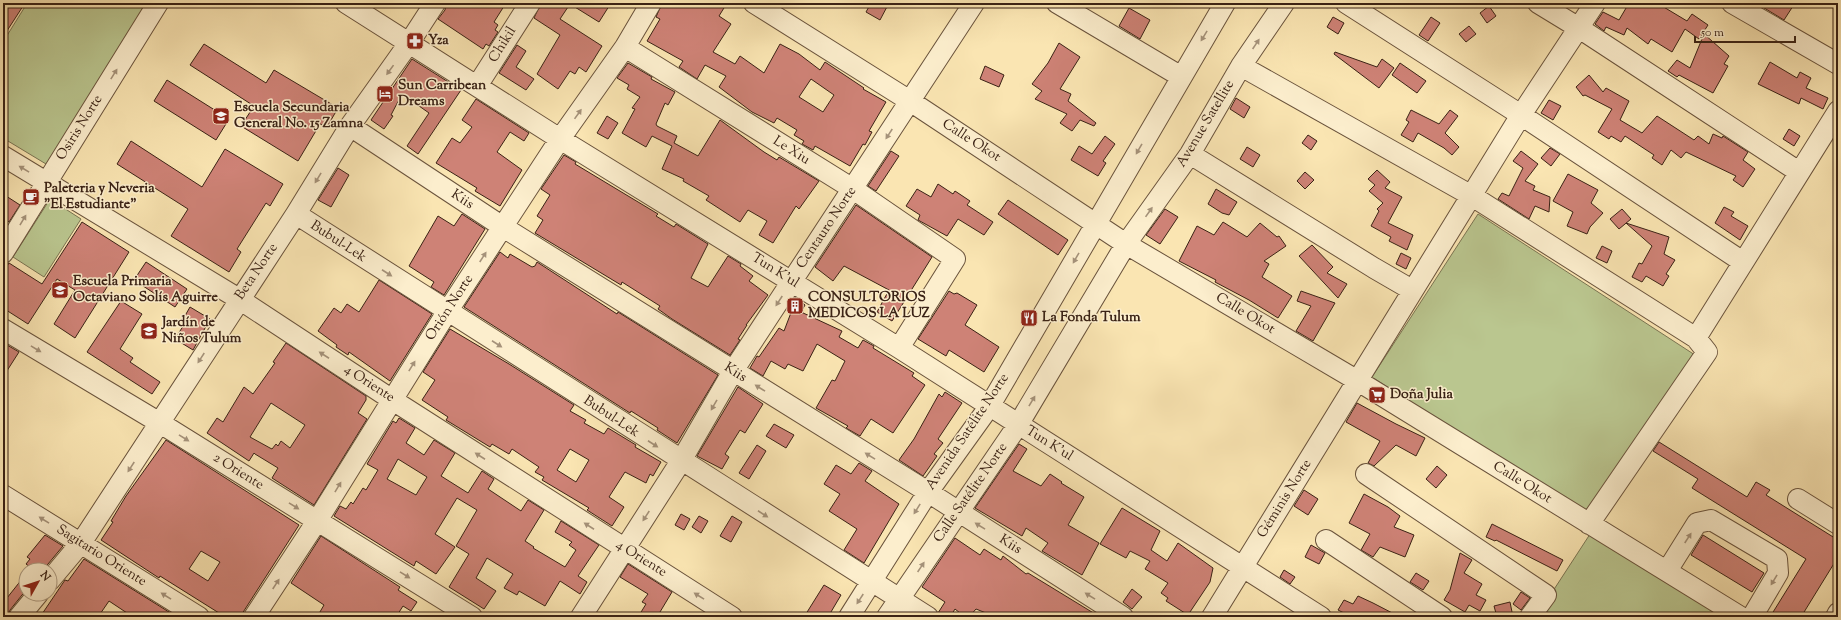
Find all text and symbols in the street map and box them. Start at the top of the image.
scale bar [1695,18,1795,44]
street label: Chikil [484,23,522,67]
text: 50 m [1700,24,1724,42]
one-way arrow [1201,30,1208,42]
pharmacy icon: Yza [405,31,425,51]
place label: Yza [428,31,449,51]
one-way arrow [1252,38,1260,49]
one-way arrow [386,65,394,76]
one-way arrow [110,69,118,79]
place label: Sun Carribean Dreams [398,76,487,112]
street label: Avenue Satellite [1172,77,1240,171]
hotel icon: Sun Carribean Dreams [375,84,395,104]
street label: Osiris Norte [52,91,108,165]
place label: Escuela Secundaria General No. 15 Zamna [234,98,364,134]
school or university icon: Escuela Secundaria General No. 15 Zamna [211,106,231,126]
one-way arrow [574,108,582,119]
street label: Calle Okot [938,115,1004,168]
one-way arrow [885,129,893,139]
street label: Le Xiu [769,132,813,170]
one-way arrow [1135,143,1142,155]
one-way arrow [19,166,30,173]
one-way arrow [314,172,321,184]
place label: Paleteria y Neveria "El Estudiante" [44,179,155,215]
street label: Centauro Norte [792,183,862,273]
street label: Kiis [447,185,477,215]
cafe icon: Paleteria y Neveria "El Estudiante" [21,187,41,207]
one-way arrow [1145,207,1153,218]
one-way arrow [20,214,27,226]
street label: Bubul-Lek [306,216,370,268]
street label: Beta Norte [231,240,283,304]
street label: Tun K'ul [747,248,803,294]
one-way arrow [479,252,487,262]
one-way arrow [1073,252,1080,264]
one-way arrow [381,270,393,277]
street label: Orión Norte [421,271,479,345]
place label: Escuela Primaria Octaviano Solís Aguirre [73,272,218,308]
school or university icon: Escuela Primaria Octaviano Solís Aguirre [50,280,70,300]
place label: CONSULTORIOS MEDICOS LA LUZ [808,288,930,324]
street label: Calle Okot [1211,288,1279,340]
one-way arrow [775,295,782,307]
building icon: CONSULTORIOS MEDICOS LA LUZ [785,296,805,316]
restaurant icon: La Fonda Tulum [1019,308,1039,328]
place label: La Fonda Tulum [1042,308,1141,328]
place label: Jardín de Niños Tulum [161,313,242,349]
school or university icon: Jardín de Niños Tulum [139,321,159,341]
one-way arrow [491,340,503,347]
one-way arrow [31,345,41,353]
one-way arrow [319,351,329,359]
one-way arrow [198,352,205,364]
street label: Kiis [720,358,750,388]
street label: 4 Oriente [340,360,398,408]
one-way arrow [409,360,416,372]
street label: Avenida Satélite Norte [921,370,1015,494]
one-way arrow [755,384,765,392]
supermarket icon: Doña Julia [1367,385,1387,405]
place label: Doña Julia [1390,385,1453,405]
street label: Bubul-Lek [579,391,643,443]
one-way arrow [1029,396,1036,407]
one-way arrow [710,399,717,411]
street label: Tun K'ul [1021,421,1077,467]
one-way arrow [178,434,190,441]
street label: Calle Satélite Norte [929,439,1013,547]
one-way arrow [648,440,659,447]
street label: 2 Oriente [209,449,267,495]
one-way arrow [475,452,485,460]
one-way arrow [865,453,876,460]
street label: Géminis Norte [1253,456,1317,542]
street label: Calle Okot [1489,457,1556,509]
one-way arrow [127,461,134,473]
one-way arrow [334,481,341,493]
one-way arrow [288,503,300,510]
one-way arrow [913,504,921,514]
one-way arrow [642,510,649,522]
one-way arrow [757,510,769,517]
one-way arrow [39,516,49,524]
street label: Sagitario Oriente [52,520,150,592]
one-way arrow [584,522,594,530]
one-way arrow [974,523,986,530]
street label: Kiis [995,530,1025,560]
one-way arrow [1684,533,1692,543]
street label: 4 Oriente [611,535,671,583]
one-way arrow [917,561,924,573]
north arrow [18,562,58,602]
text: N [35,567,54,585]
one-way arrow [400,571,410,579]
one-way arrow [1770,575,1778,585]
one-way arrow [272,579,280,589]
one-way arrow [694,592,704,600]
one-way arrow [1085,592,1095,600]
one-way arrow [160,593,172,600]
one-way arrow [856,594,864,605]

